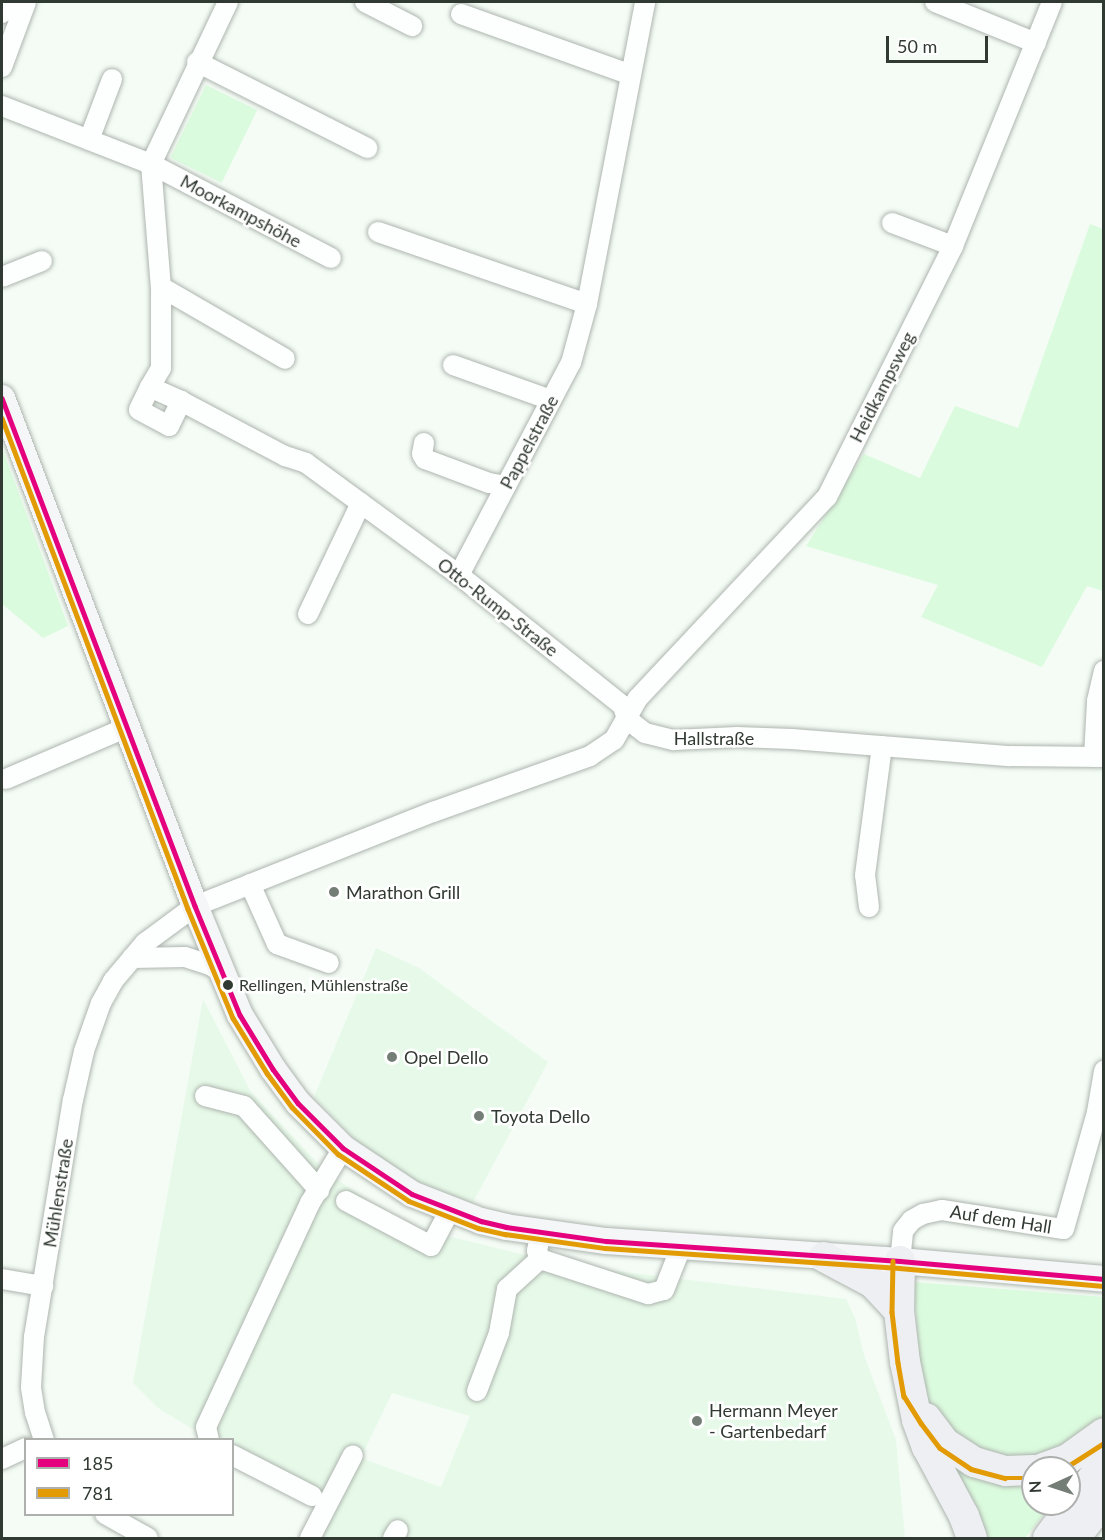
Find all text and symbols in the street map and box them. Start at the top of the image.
scale bar [889,24,991,62]
text: 50 m [897,35,937,57]
street label: Moorkampshöhe [177,170,305,252]
street label: Heidkampsweg [845,328,919,446]
street label: Pappelstraße [495,391,563,493]
street label: Otto-Rump-Straße [433,553,563,661]
street label: Hallstraße [674,727,754,749]
place label: Marathon Grill [346,881,460,903]
marker: Marathon Grill [327,885,341,899]
place label: Rellingen, Mühlenstraße [239,975,408,995]
marker: Rellingen, Mühlenstraße [222,979,234,991]
place label: Opel Dello [404,1046,488,1068]
marker: Opel Dello [385,1050,399,1064]
place label: Toyota Dello [491,1105,590,1127]
marker: Toyota Dello [472,1109,486,1123]
street label: Mühlenstraße [39,1137,77,1249]
street label: Auf dem Hall [949,1200,1053,1238]
place label: Hermann Meyer - Gartenbedarf [709,1400,838,1442]
marker: Hermann Meyer - Gartenbedarf [690,1414,704,1428]
legend [24,1438,234,1516]
text: 185 [82,1452,113,1474]
north arrow [1021,1456,1081,1516]
text: N [1025,1480,1044,1494]
text: 781 [82,1482,113,1504]

